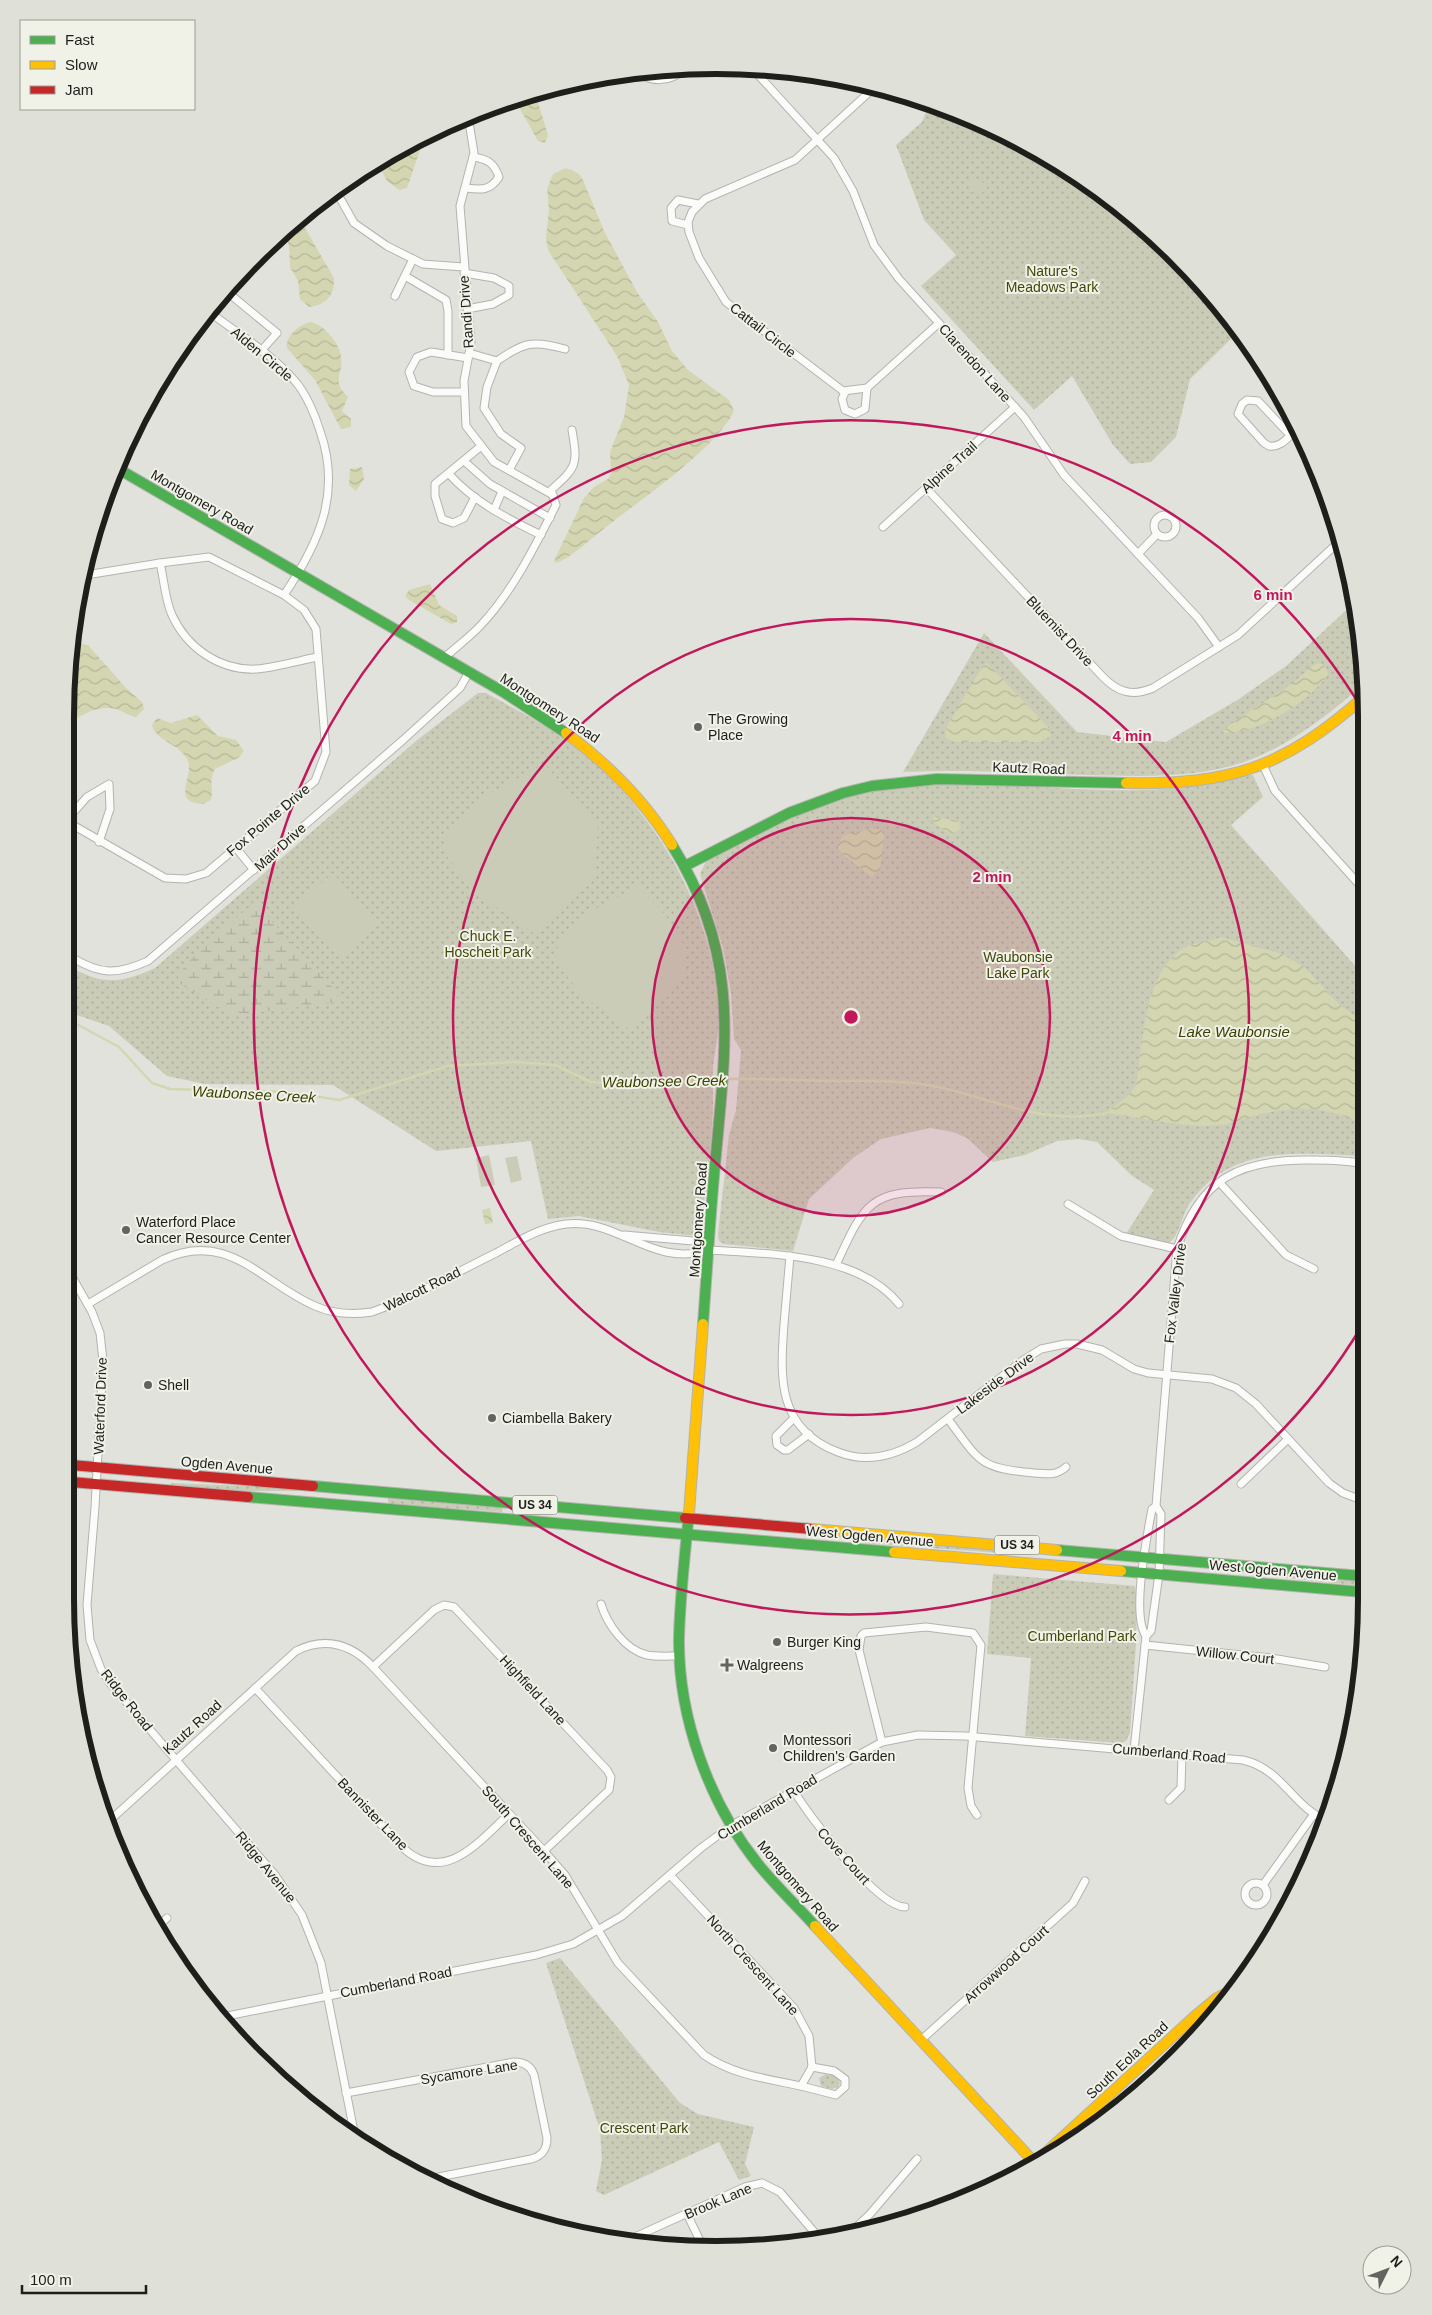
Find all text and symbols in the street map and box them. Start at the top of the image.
legend [20,20,195,110]
text: Fast [65,31,95,48]
text: Slow [65,56,98,73]
text: Jam [65,81,93,98]
park label: Nature's Meadows Park [1006,263,1099,295]
street label: Randi Drive [455,275,477,349]
street label: Cattail Circle [727,299,799,361]
street label: Clarendon Lane [936,321,1014,406]
street label: Alden Circle [228,324,296,385]
street label: Alpine Trail [918,438,980,496]
street label: Montgomery Road [148,466,256,538]
text: 6 min [1253,586,1293,603]
street label: Bluemist Drive [1023,593,1097,670]
street label: Montgomery Road [497,670,603,746]
place label: The Growing Place [708,711,788,743]
marker: The Growing Place [692,721,704,733]
text: 4 min [1112,727,1152,744]
street label: Kautz Road [992,759,1066,777]
street label: Fox Pointe Drive [223,780,313,859]
street label: Mair Drive [251,820,309,874]
text: 2 min [972,868,1012,885]
park label: Chuck E. Hoscheit Park [444,928,533,960]
park label: Waubonsie Lake Park [983,949,1053,981]
centre of rings [842,1008,860,1026]
water label: Lake Waubonsie [1178,1023,1290,1040]
water label: Waubonsee Creek [602,1071,728,1091]
water label: Waubonsee Creek [192,1082,318,1106]
street label: Montgomery Road [686,1162,710,1278]
place label: Waterford Place Cancer Resource Center [136,1214,291,1246]
marker: Waterford Place Cancer Resource Center [120,1224,132,1236]
street label: Fox Valley Drive [1161,1242,1189,1344]
street label: Walcott Road [381,1264,463,1314]
street label: Lakeside Drive [953,1349,1037,1417]
street label: Waterford Drive [90,1357,110,1455]
place label: Shell [158,1377,189,1393]
marker: Shell [142,1379,154,1391]
place label: Ciambella Bakery [502,1410,612,1426]
marker: Ciambella Bakery [486,1412,498,1424]
street label: Ogden Avenue [180,1453,274,1477]
road number: US 34 [512,1496,558,1514]
street label: West Ogden Avenue [806,1522,935,1550]
road number: US 34 [994,1536,1040,1554]
street label: West Ogden Avenue [1209,1556,1338,1584]
park label: Cumberland Park [1028,1628,1137,1644]
place label: Burger King [787,1634,861,1650]
marker: Burger King [771,1636,783,1648]
street label: Willow Court [1195,1643,1275,1667]
street label: Highfield Lane [497,1652,570,1728]
place label: Walgreens [737,1657,803,1673]
marker: Walgreens [721,1659,733,1671]
street label: Ridge Road [98,1666,156,1734]
street label: Kautz Road [159,1697,225,1757]
place label: Montessori Children's Garden [783,1732,895,1764]
street label: Cumberland Road [1112,1740,1226,1766]
marker: Montessori Children's Garden [767,1742,779,1754]
street label: Cumberland Road [714,1771,820,1843]
street label: Bannister Lane [335,1775,412,1854]
street label: South Crescent Lane [479,1782,577,1892]
street label: Cove Court [814,1824,874,1888]
street label: Ridge Avenue [232,1828,300,1906]
street label: Montgomery Road [754,1837,842,1935]
street label: North Crescent Lane [704,1912,802,2019]
street label: Arrowwood Court [960,1922,1052,2006]
street label: Cumberland Road [339,1963,453,2001]
street label: South Eola Road [1083,2018,1171,2102]
street label: Sycamore Lane [419,2056,519,2088]
park label: Crescent Park [600,2120,689,2136]
street label: Brook Lane [682,2180,754,2222]
north arrow [1362,2245,1412,2295]
text: N [1387,2252,1406,2270]
scale bar [22,2262,146,2294]
text: 100 m [30,2271,72,2288]

